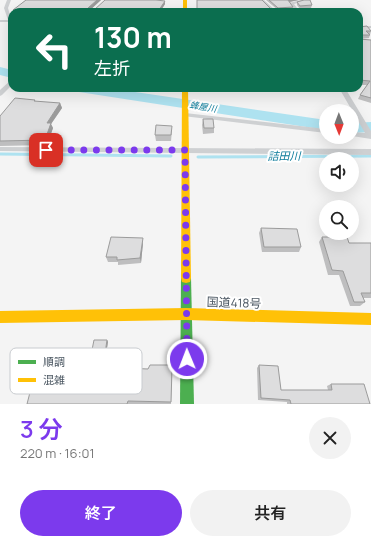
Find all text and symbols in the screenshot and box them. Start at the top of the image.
text: 130 m [94,18,172,56]
icon: left [28,24,80,76]
text: 左折 [94,56,130,80]
water label: 蜂屋川 [189,98,218,115]
north arrow [319,104,359,144]
map controls [319,104,359,240]
pin [29,133,63,167]
icon: arrive [35,139,57,161]
water label: 詰田川 [268,148,301,163]
button: sound [319,152,359,192]
button: search [319,200,359,240]
street label: 国道418号 [206,293,262,312]
position arrow [166,338,208,380]
legend [10,348,142,394]
text: 順調 [43,354,65,369]
text: 混雑 [43,372,65,387]
text: 3 分 [20,412,63,445]
button: close [309,417,351,459]
text: 220 m · 16:01 [20,444,95,462]
button: 終了 [20,490,182,536]
button: 共有 [190,490,351,536]

